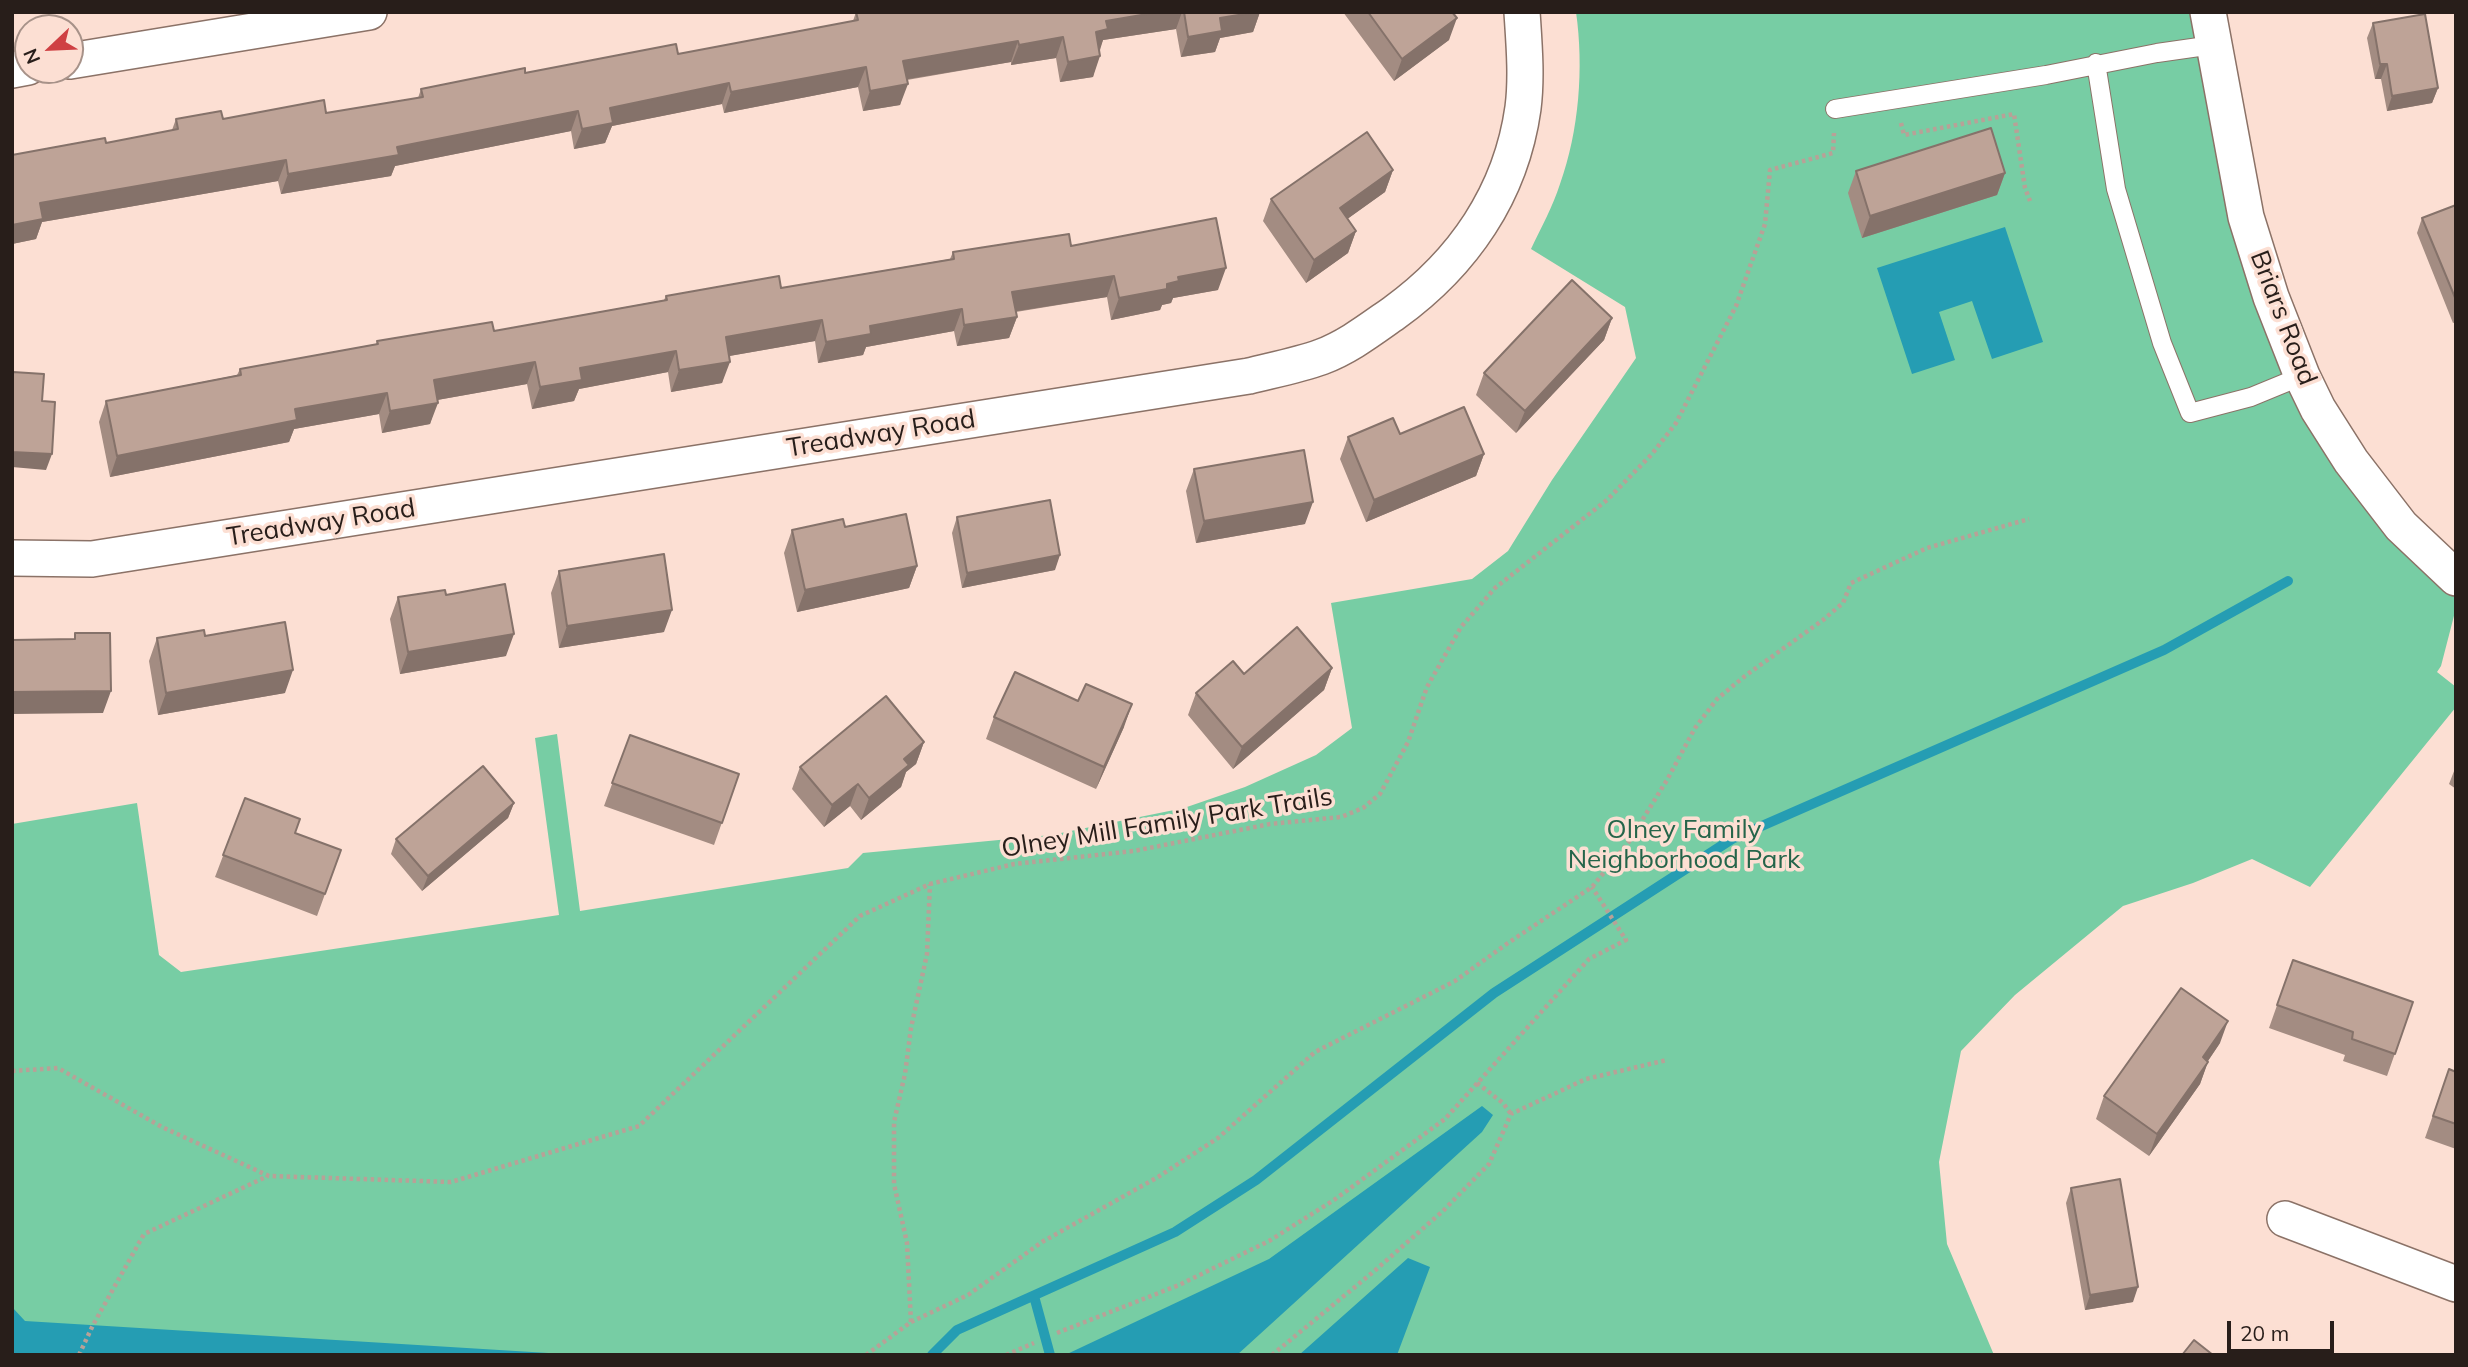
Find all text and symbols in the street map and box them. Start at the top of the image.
north arrow [14,14,84,84]
text: N [18,45,45,68]
street label: Briars Road [2243,246,2323,390]
street label: Treadway Road [784,404,978,464]
street label: Treadway Road [224,493,418,553]
street label: Olney Mill Family Park Trails [999,781,1335,865]
park label: Olney Family Neighborhood Park [1568,814,1800,876]
scale bar [2230,1308,2337,1352]
text: 20 m [2240,1320,2289,1346]

